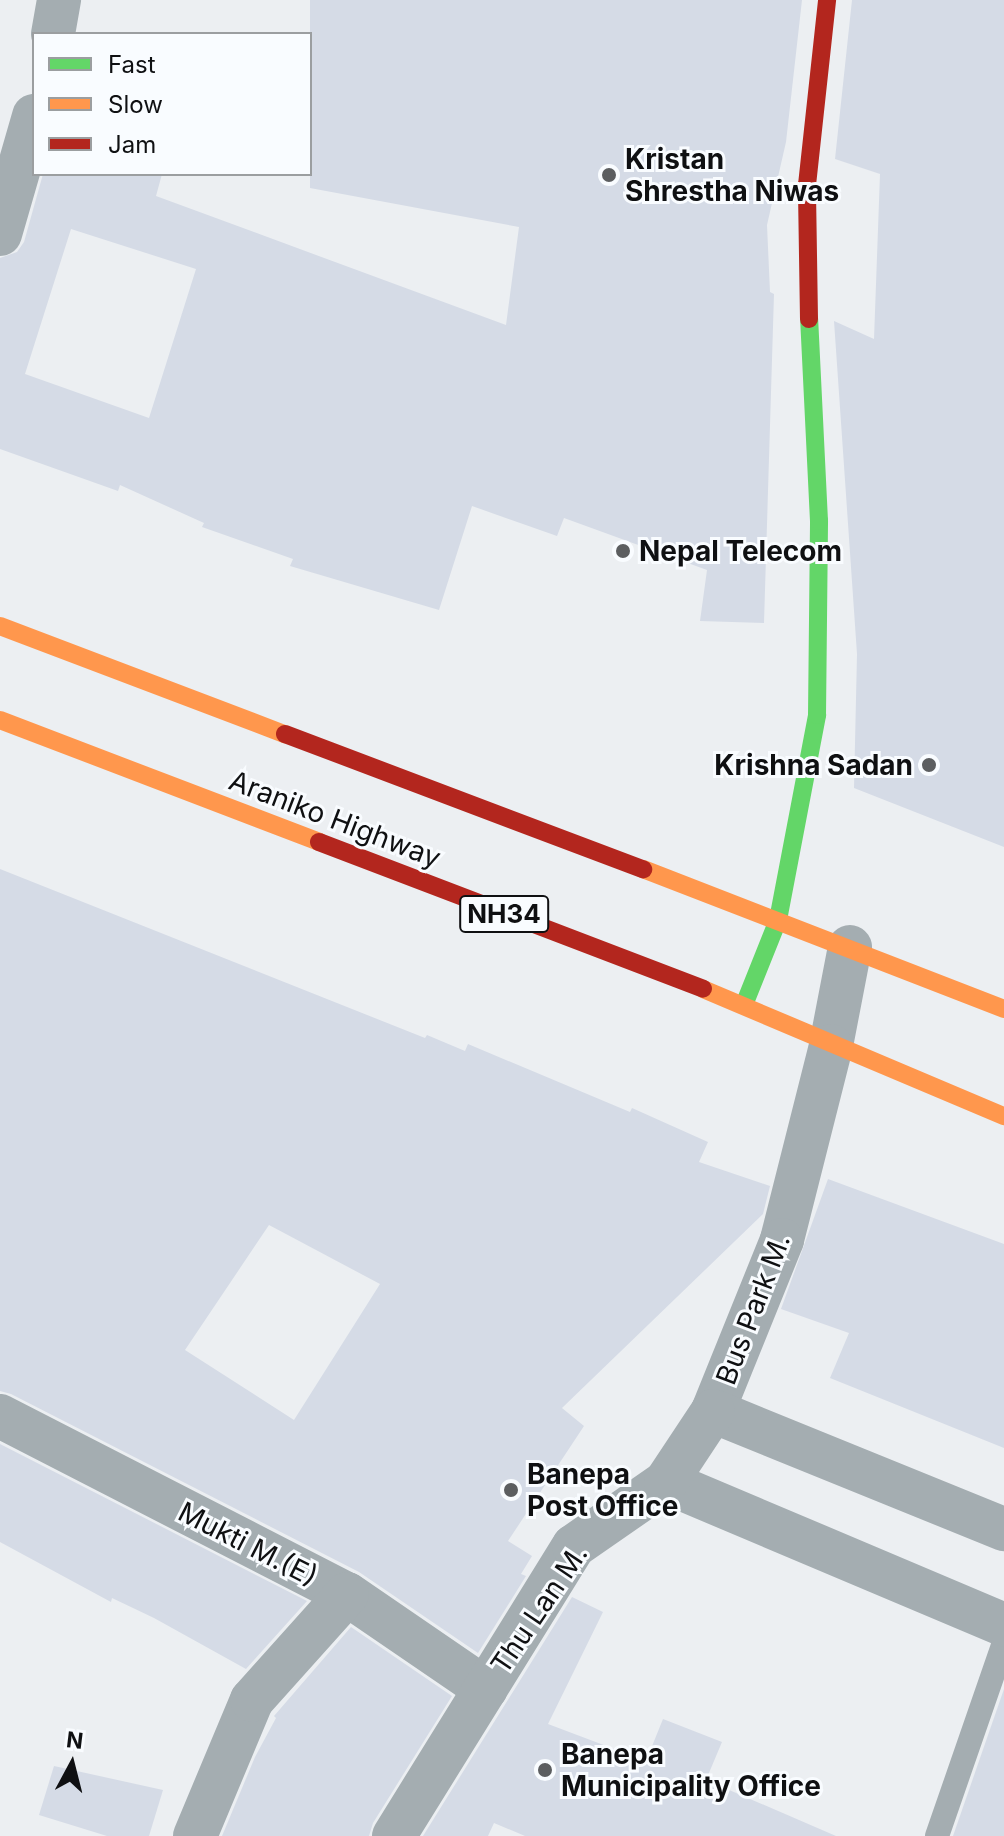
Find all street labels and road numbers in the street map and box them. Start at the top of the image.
street label: Araniko Highway [225,763,445,875]
road number: NH34 [458,892,550,936]
street label: Bus Park M. [709,1229,797,1389]
street label: Mukti M.(E) [173,1495,323,1593]
street label: Thu Lan M. [484,1538,594,1680]

